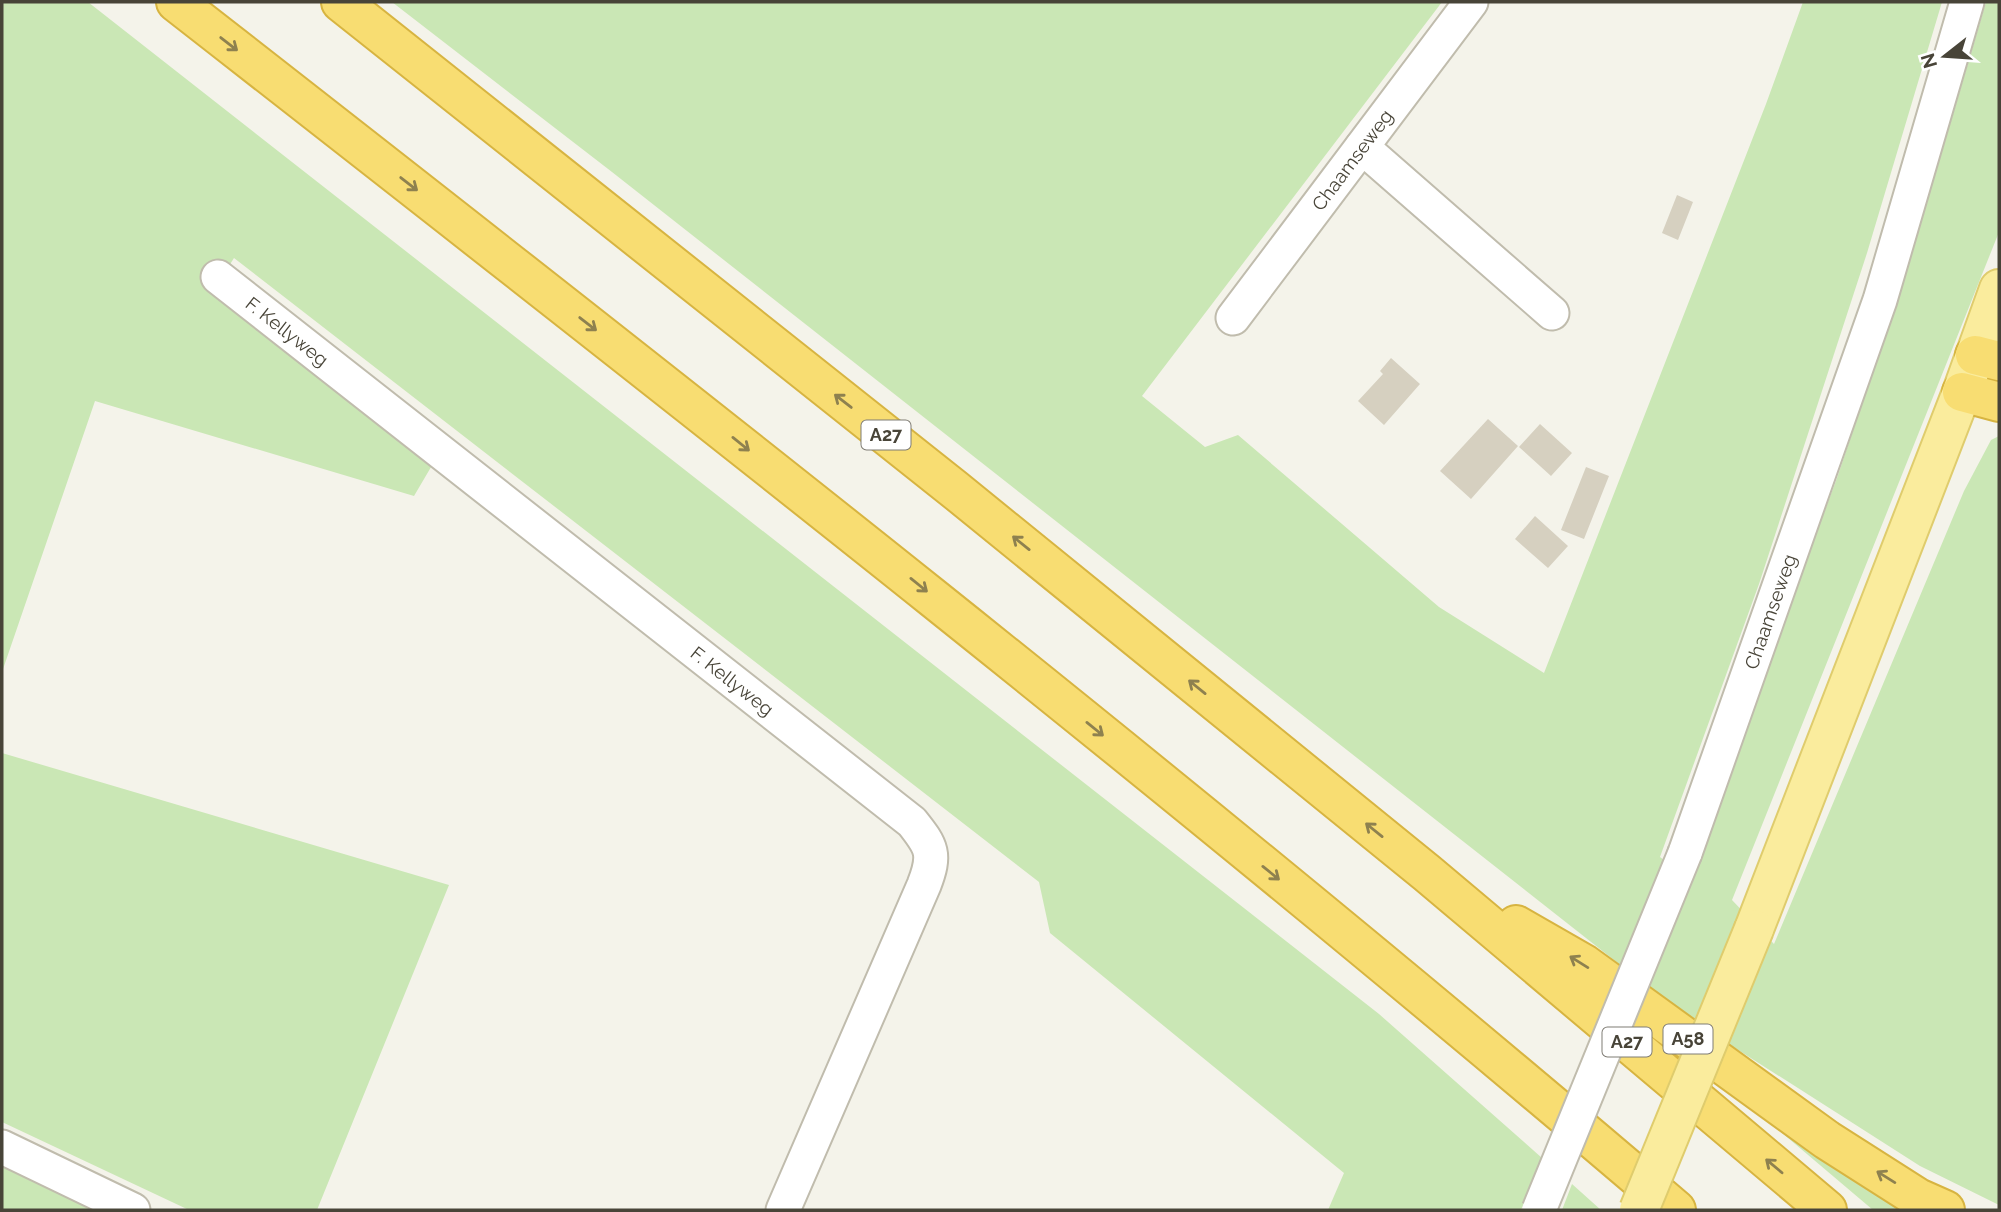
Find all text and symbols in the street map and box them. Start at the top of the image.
north arrow [1910,21,1980,91]
one-way arrow [220,36,238,51]
text: N [1916,51,1941,71]
street label: Chaamseweg [1307,105,1397,215]
one-way arrow [399,176,417,191]
street label: F. Kellyweg [241,292,333,371]
one-way arrow [579,316,597,331]
one-way arrow [835,393,853,408]
road number: A27 [862,421,910,450]
one-way arrow [731,436,749,451]
one-way arrow [1012,535,1030,551]
street label: Chaamseweg [1740,551,1801,672]
one-way arrow [909,578,927,593]
street label: F. Kellyweg [687,642,778,720]
one-way arrow [1189,679,1207,694]
one-way arrow [1085,721,1103,737]
one-way arrow [1365,822,1383,838]
one-way arrow [1262,865,1280,881]
one-way arrow [1570,955,1590,969]
road number: A58 [1664,1024,1712,1054]
road number: A27 [1602,1028,1652,1056]
one-way arrow [1766,1158,1784,1174]
one-way arrow [1876,1170,1896,1184]

